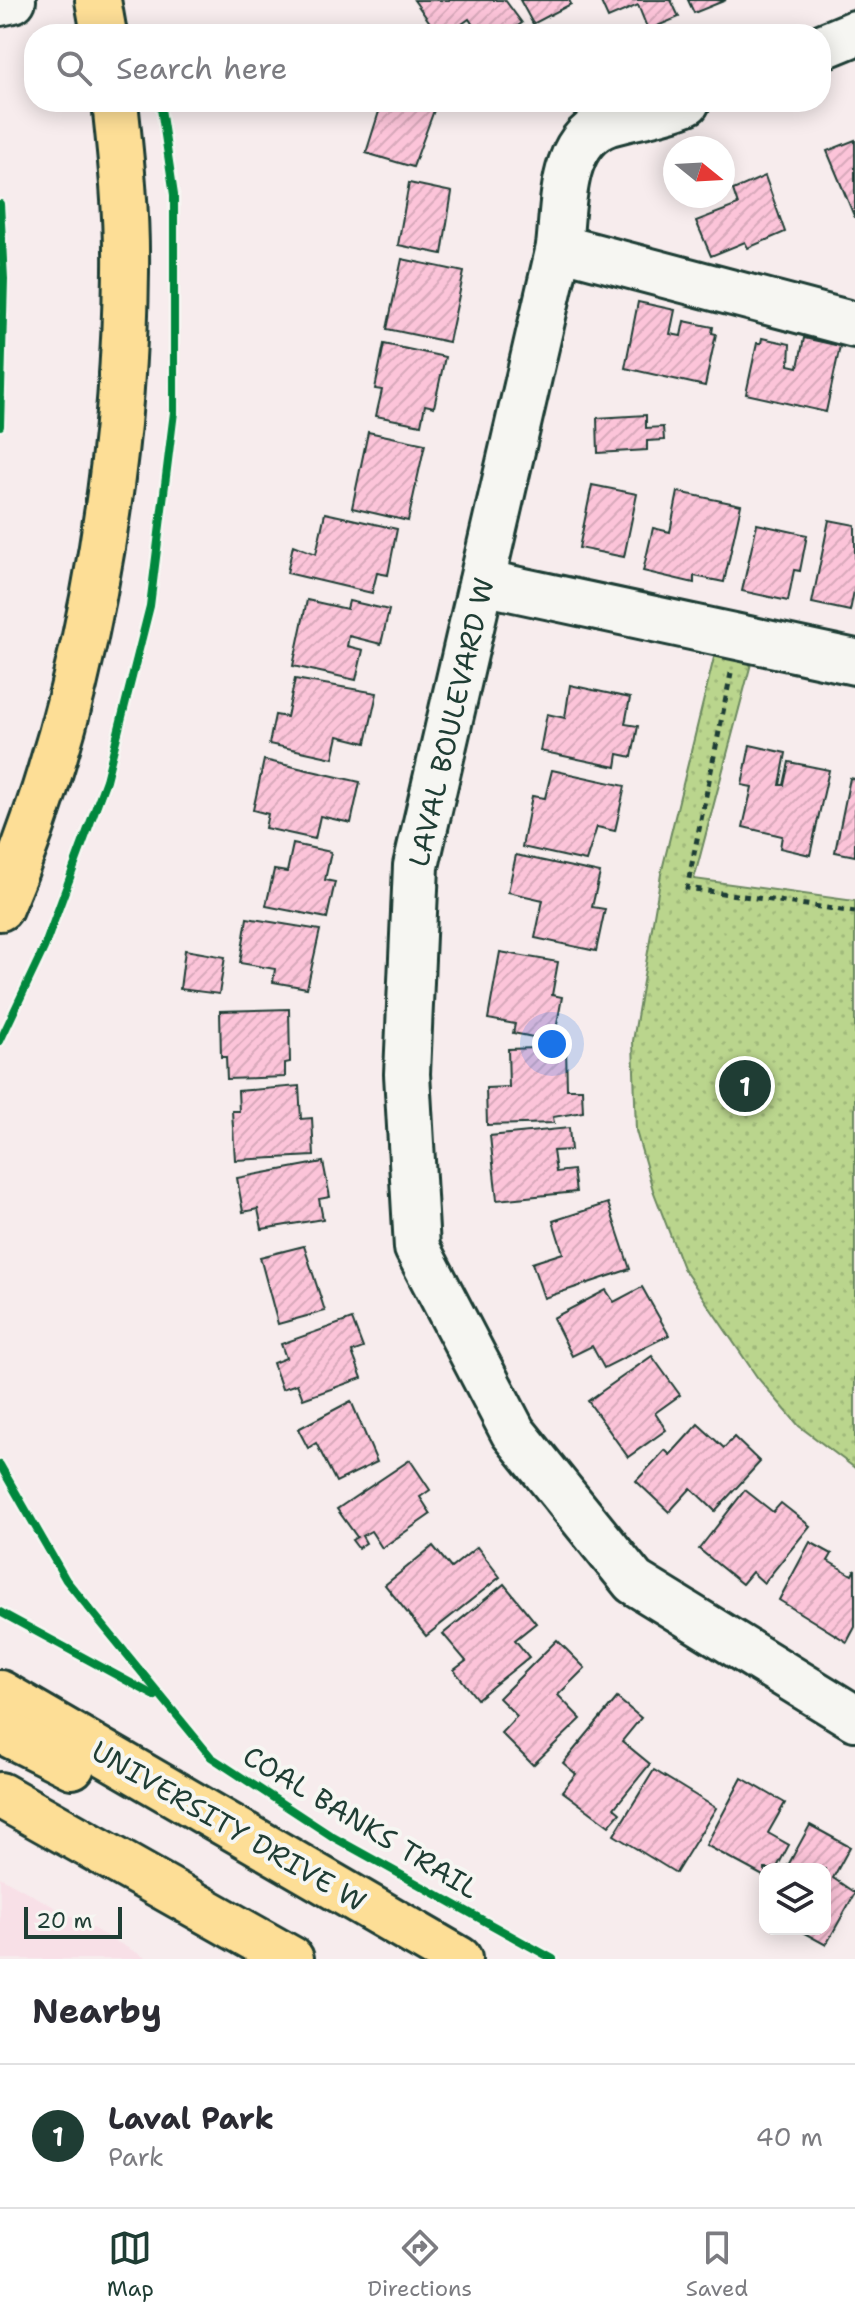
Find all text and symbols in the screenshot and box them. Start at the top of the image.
search box [24,24,831,112]
icon: search [52,46,96,90]
text: Search here [116,48,287,89]
north arrow [663,136,735,208]
street label: LAVAL BOULEVARD W [399,574,503,870]
your location [532,1024,572,1064]
pin: 1 [719,1056,771,1116]
street label: UNIVERSITY DRIVE W [85,1732,373,1920]
street label: COAL BANKS TRAIL [236,1737,486,1907]
map controls [759,1863,831,1935]
button: layers [759,1863,831,1935]
scale bar [24,1903,122,1939]
text: 20 m [36,1906,93,1935]
text: Nearby [32,1988,162,2034]
text: Laval Park [108,2098,274,2139]
text: 1 [52,2119,64,2154]
text: 40 m [756,2119,823,2154]
text: Park [108,2139,164,2174]
tab: Map [107,2226,154,2303]
tab: Directions [367,2226,472,2303]
tab: Saved [686,2226,748,2303]

